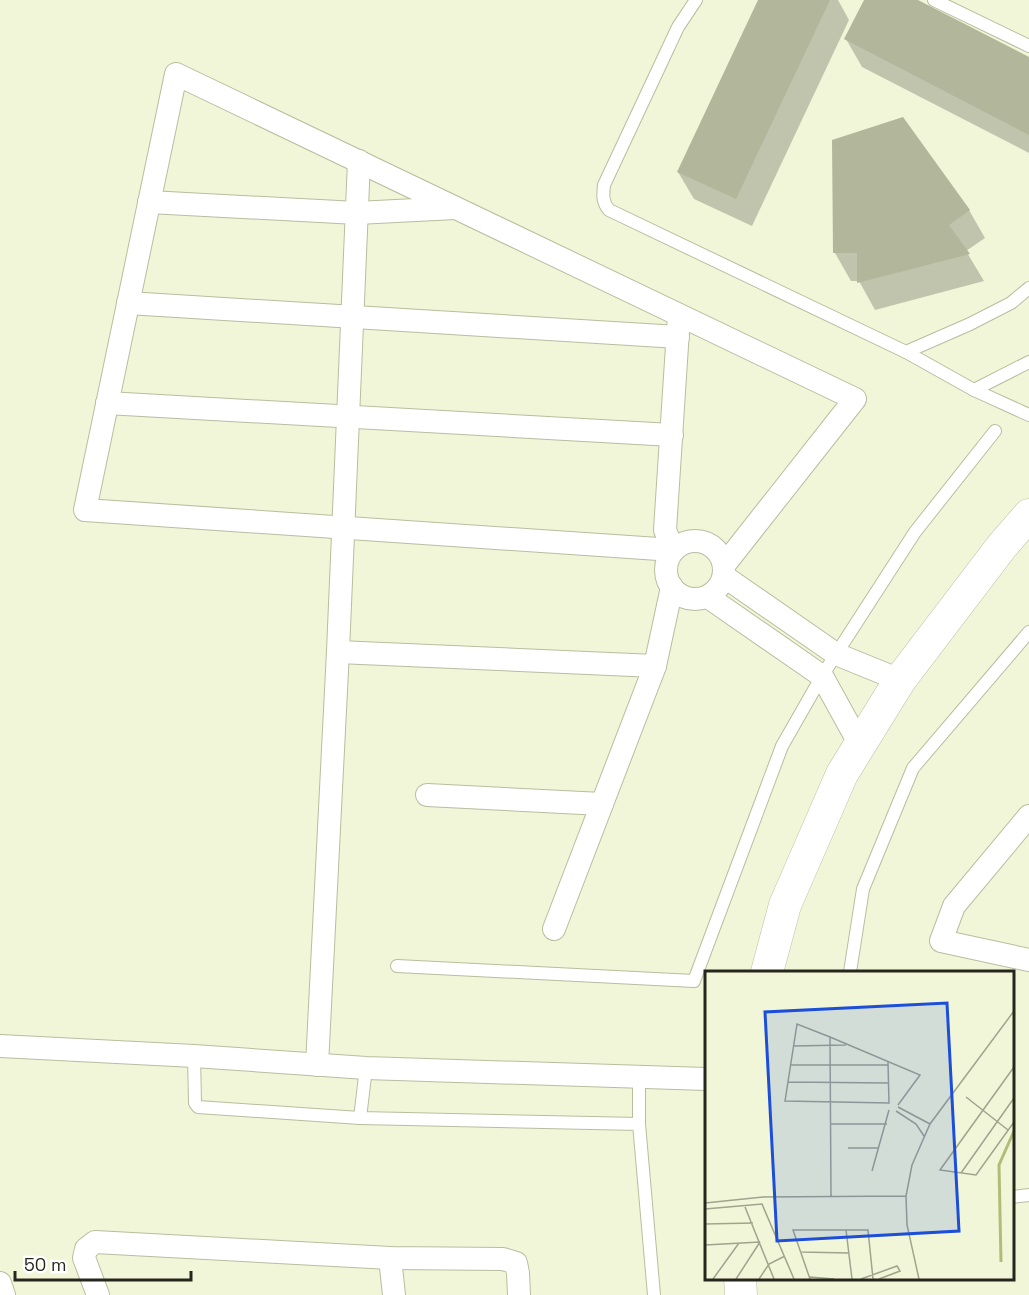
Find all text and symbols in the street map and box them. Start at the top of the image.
inset map [705,971,1014,1280]
scale bar [15,1244,190,1282]
text: 50 m [24,1253,66,1276]

